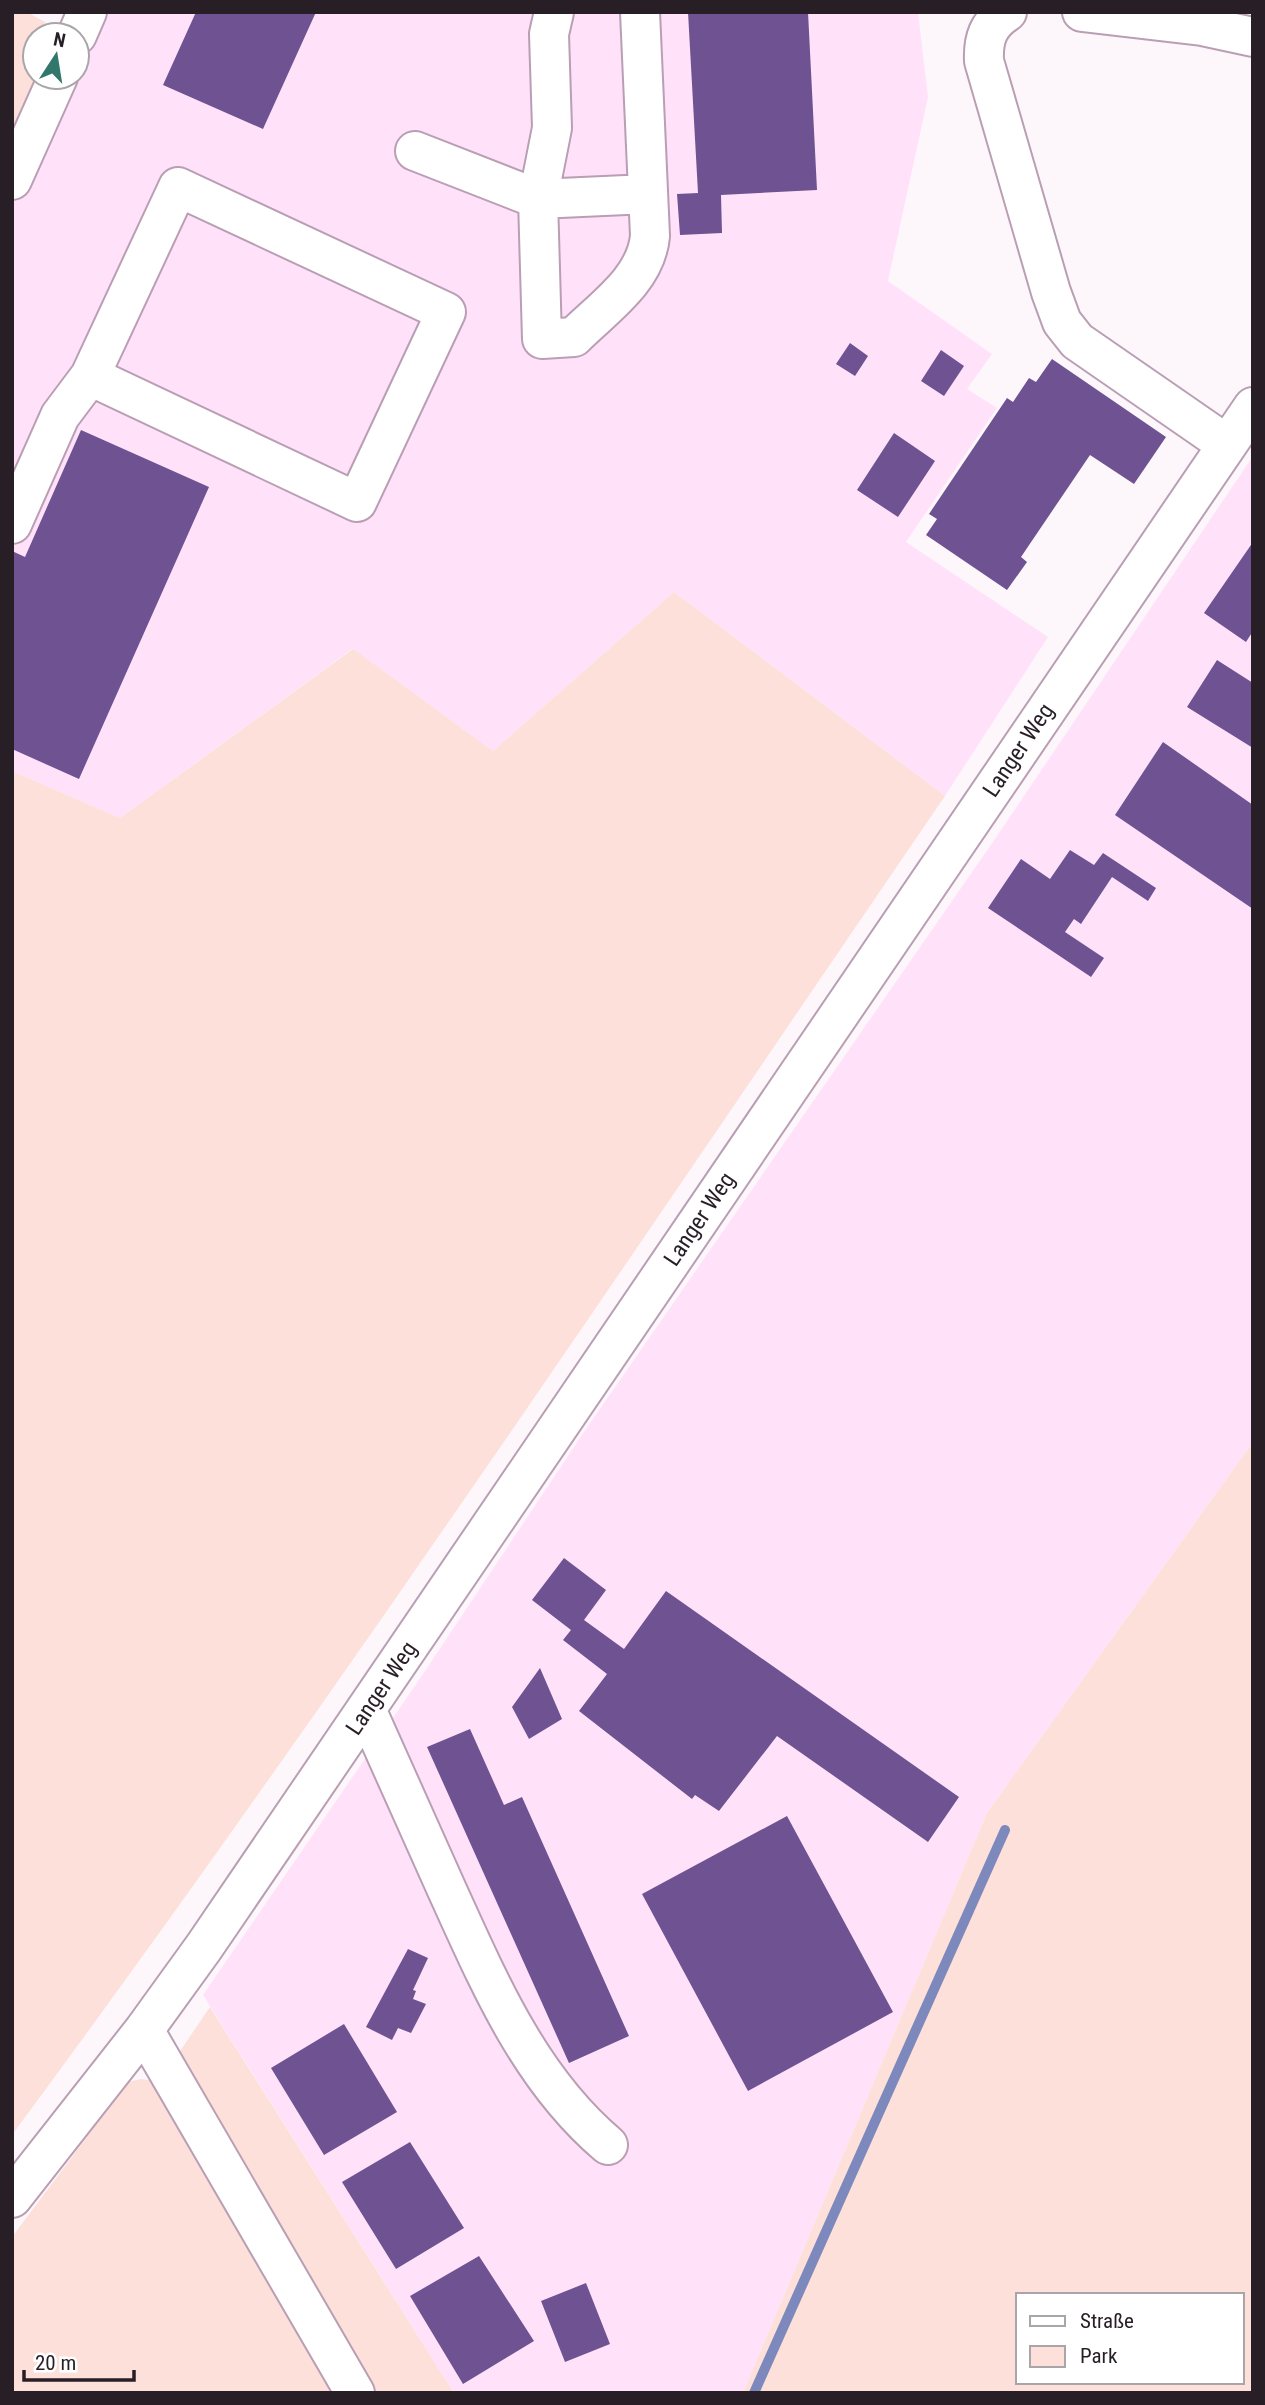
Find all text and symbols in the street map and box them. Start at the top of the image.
north arrow [21,21,91,91]
text: N [51,27,68,52]
street label: Langer Weg [977,698,1059,802]
street label: Langer Weg [658,1167,740,1271]
street label: Langer Weg [340,1636,422,1740]
legend [1016,2293,1244,2384]
text: Straße [1080,2309,1134,2333]
scale bar [24,2338,135,2382]
text: Park [1080,2344,1118,2368]
text: 20 m [35,2351,76,2375]

